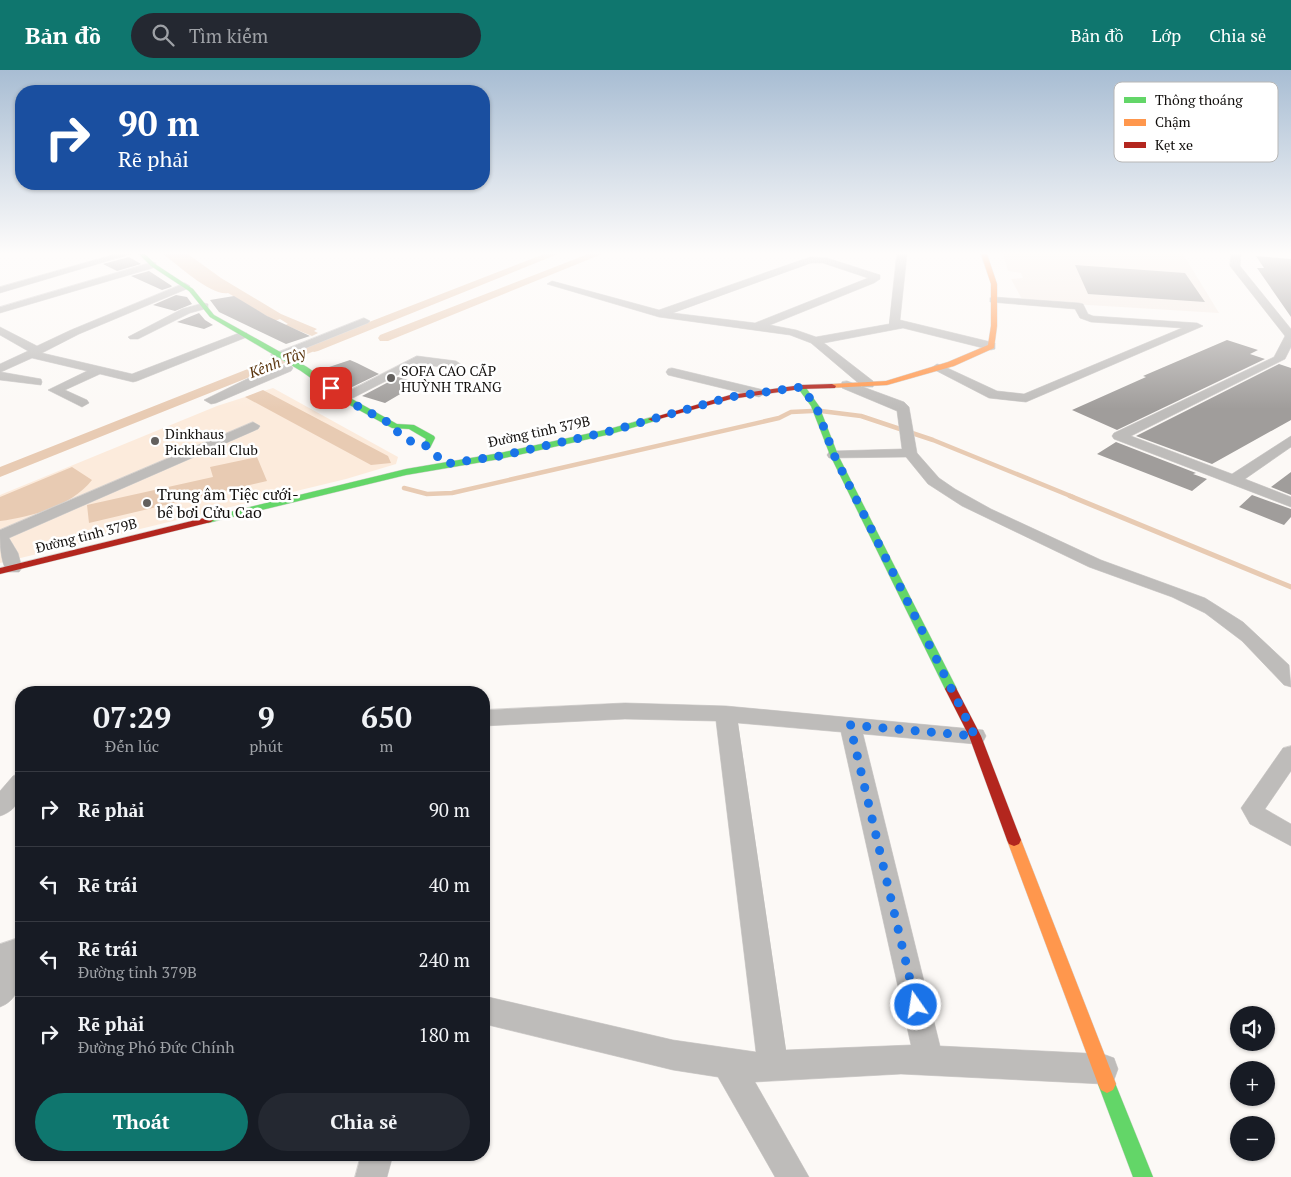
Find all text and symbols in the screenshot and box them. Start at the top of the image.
search box [131,13,481,58]
text: Bản đồ [25,19,101,51]
icon: search [149,21,177,49]
text: Tìm kiếm [189,23,268,48]
text: Bản đồ [1070,23,1124,47]
text: Lớp [1152,23,1181,47]
text: Chia sẻ [1209,23,1266,47]
legend [1114,82,1278,162]
text: Thông thoáng [1155,90,1243,109]
text: 90 m [118,100,199,146]
icon: right [35,105,100,170]
text: Chậm [1155,112,1191,131]
text: Kẹt xe [1155,135,1193,154]
text: Rẽ phải [118,144,189,173]
water label: Kênh Tây [245,342,309,382]
place label: SOFA CAO CẤP HUỲNH TRANG [401,361,502,396]
pin [310,367,352,409]
marker: SOFA CAO CẤP HUỲNH TRANG [385,372,397,384]
icon: arrive [317,374,345,402]
street label: Đường tỉnh 379B [486,411,592,451]
place label: Dinkhaus Pickleball Club [165,424,258,459]
marker: Dinkhaus Pickleball Club [149,435,161,447]
place label: Trung âm Tiệc cưới- bể bơi Cửu Cao [157,483,299,523]
marker: Trung âm Tiệc cưới- bể bơi Cửu Cao [141,497,153,509]
street label: Đường tỉnh 379B [33,513,139,557]
text: 07:29 [93,697,171,737]
text: 9 [258,697,275,737]
text: 650 [361,697,412,737]
text: Đến lúc [105,735,159,757]
text: phút [249,735,283,757]
text: m [380,735,393,757]
icon: right [35,795,63,823]
text: Rẽ phải [78,797,144,822]
text: 90 m [429,797,470,822]
icon: left [35,870,63,898]
text: Rẽ trái [78,872,137,897]
text: 40 m [429,872,470,897]
text: Rẽ trái [78,936,137,961]
icon: left [35,945,63,973]
text: 240 m [419,947,470,972]
text: Đường tỉnh 379B [78,961,197,983]
position arrow [889,978,941,1030]
map controls [1230,1006,1275,1161]
button: sound [1230,1006,1275,1051]
text: Rẽ phải [78,1011,144,1036]
icon: right [35,1020,63,1048]
text: 180 m [419,1022,470,1047]
text: Đường Phó Đức Chính [78,1036,235,1058]
button: + [1230,1061,1275,1106]
button: Thoát [35,1093,248,1151]
button: Chia sẻ [258,1093,470,1151]
button: − [1230,1116,1275,1161]

